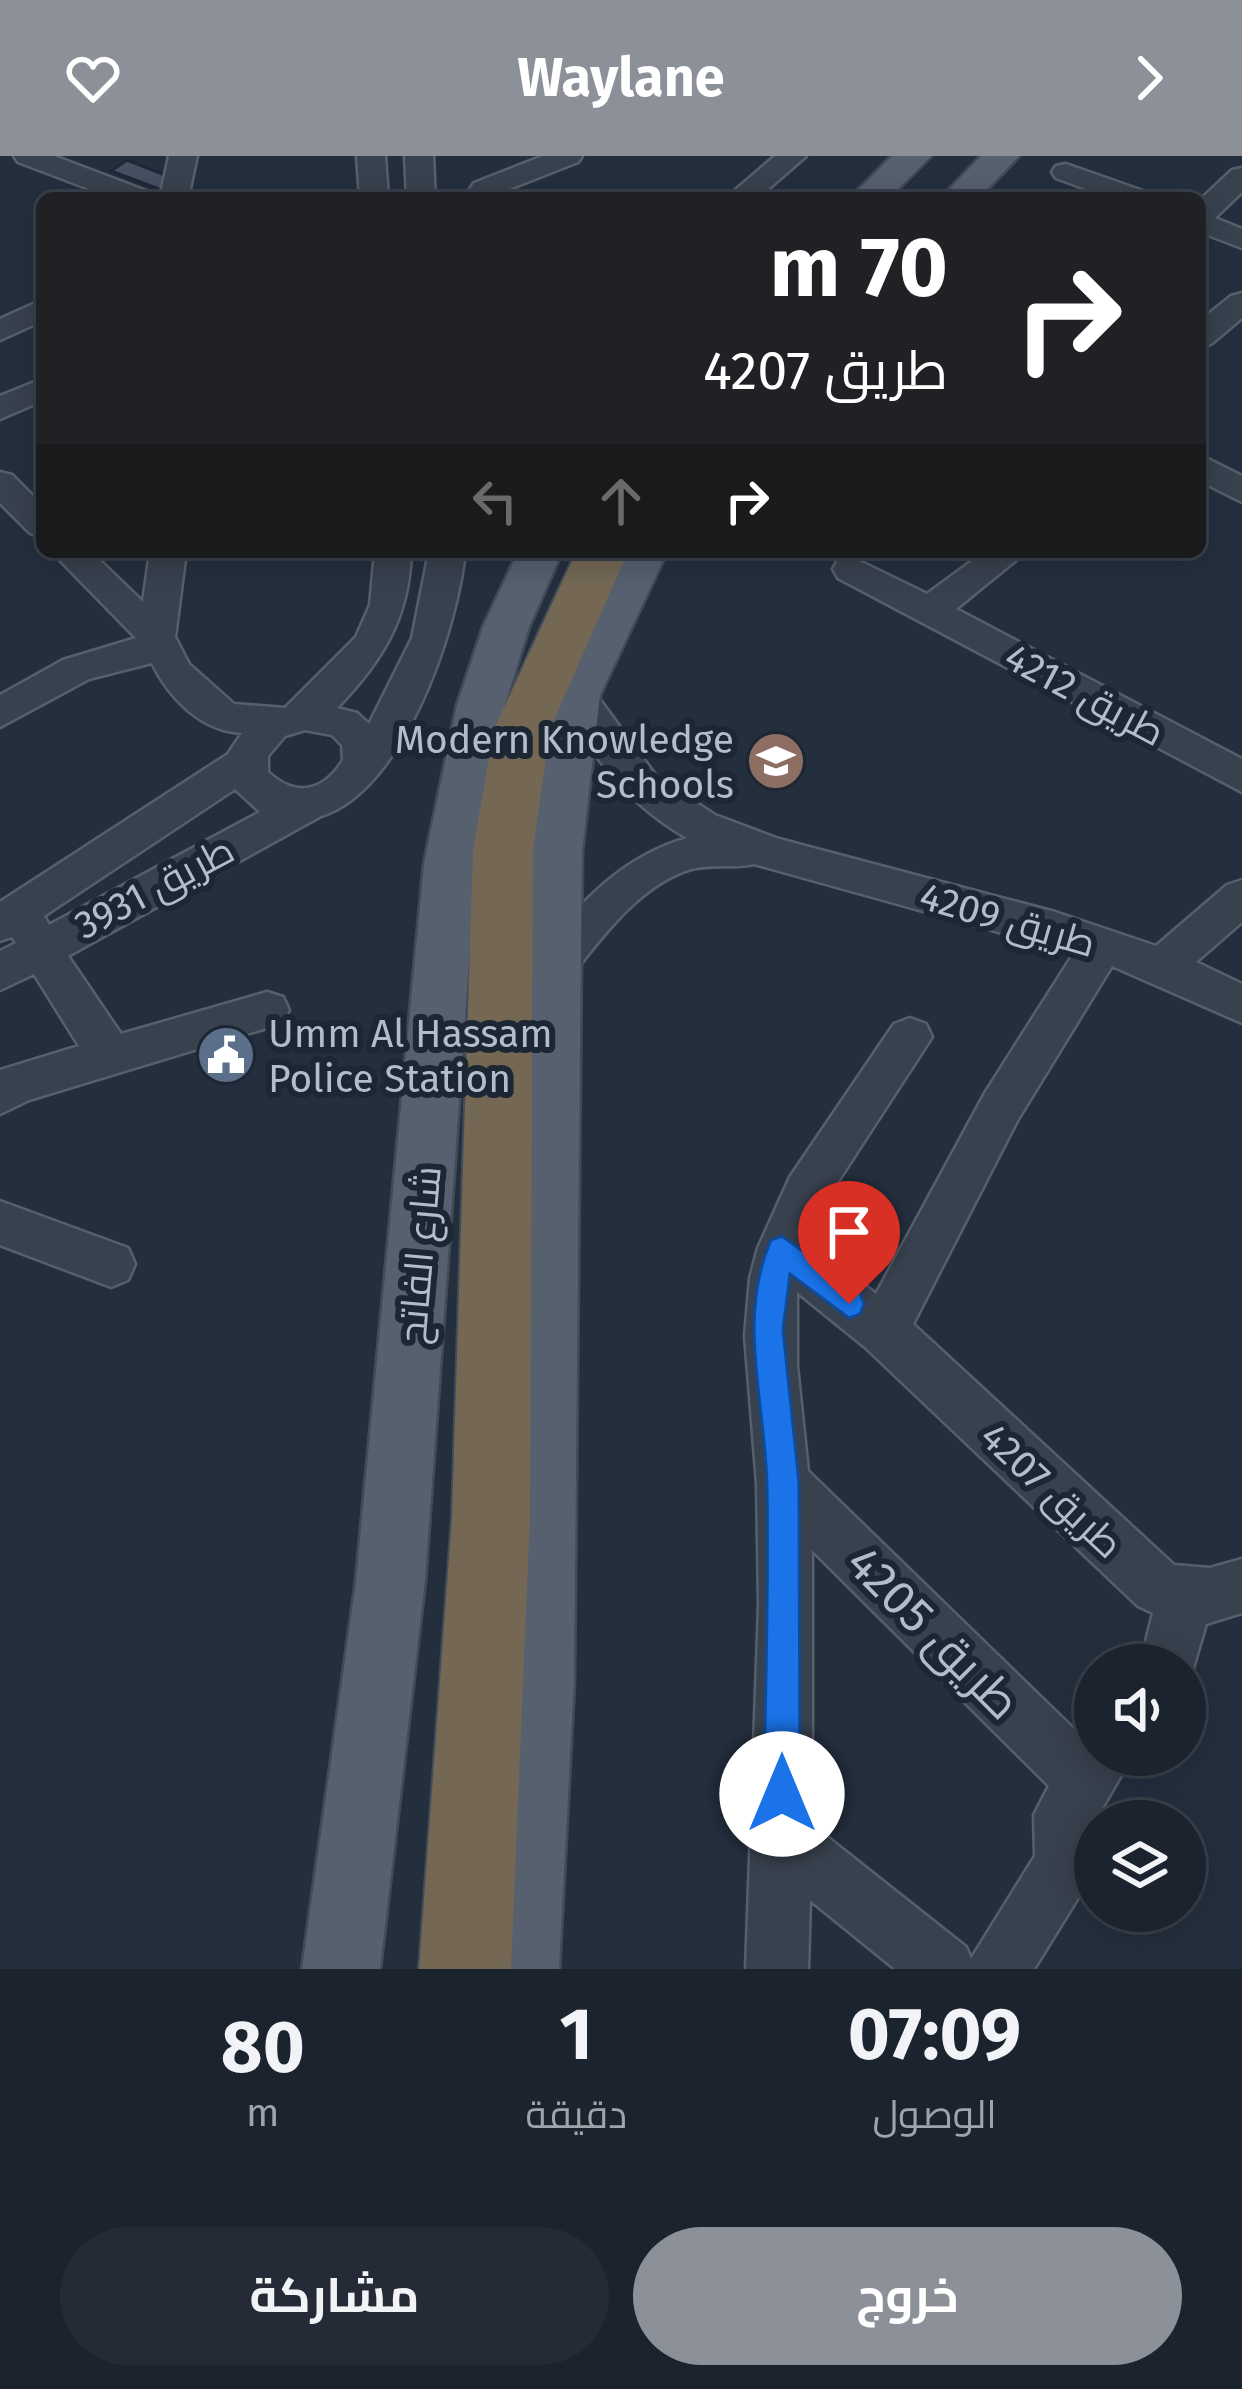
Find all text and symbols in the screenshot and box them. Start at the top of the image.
icon: heart [60,45,126,111]
icon: forward [1116,45,1182,111]
text: Waylane [517,46,725,110]
text: 70 m [770,217,948,318]
icon: right [990,240,1146,396]
text: طريق 4207 [703,339,948,403]
icon: left [462,468,528,534]
icon: ahead [588,468,654,534]
icon: right [714,468,780,534]
street label: طريق 4212 [997,634,1172,756]
place label: Modern Knowledge Schools [395,717,734,808]
school or university icon: Modern Knowledge Schools [745,730,807,792]
street label: طريق 3931 [67,827,242,949]
street label: طريق 4209 [915,873,1101,967]
place label: Umm Al Hassam Police Station [268,1011,553,1102]
public building icon: Umm Al Hassam Police Station [195,1024,257,1086]
street label: شارع الفاتح [389,1164,454,1346]
pin [798,1181,900,1304]
icon: arrive [816,1199,882,1265]
street label: طريق 4207 [971,1414,1132,1568]
street label: طريق 4205 [834,1534,1032,1732]
map controls [1074,1644,1206,1932]
button: sound [1074,1644,1206,1776]
position arrow [719,1731,845,1857]
button: layers [1074,1800,1206,1932]
text: 1 [560,1992,593,2078]
text: 07:09 [848,1992,1021,2078]
text: 80 [221,2005,305,2091]
text: m [246,2090,280,2136]
text: دقيقة [526,2092,627,2138]
text: الوصول [872,2092,997,2138]
button: مشاركة [60,2227,609,2365]
button: خروج [633,2227,1182,2365]

